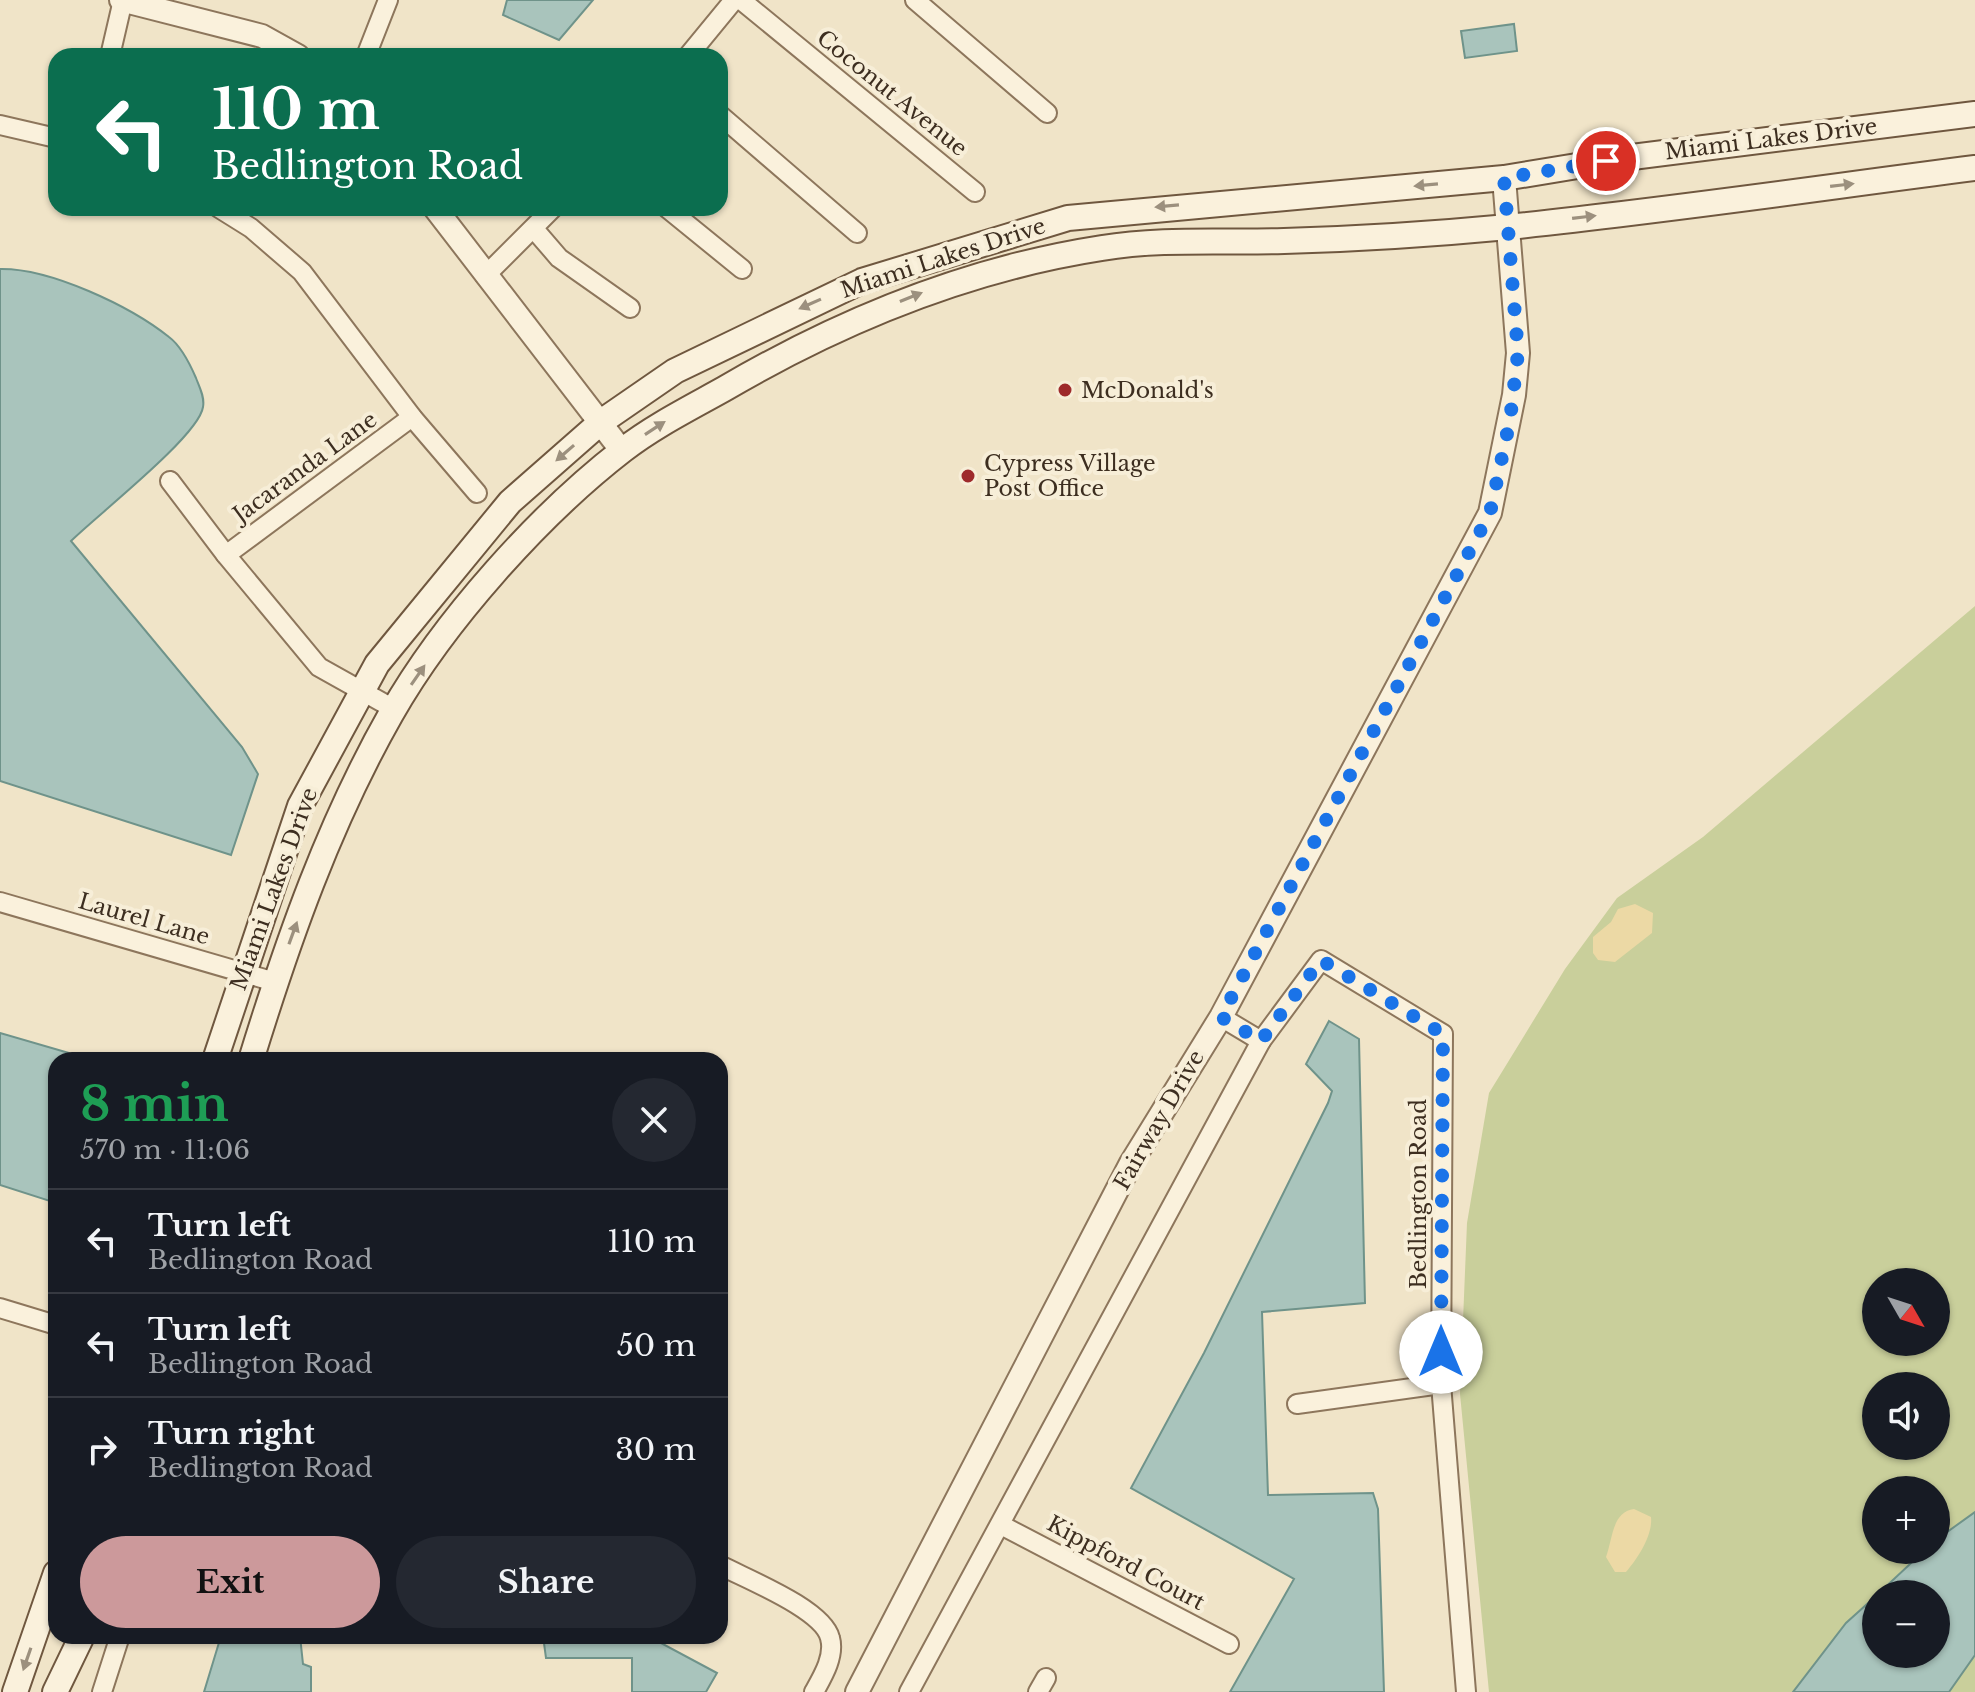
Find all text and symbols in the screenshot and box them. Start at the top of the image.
street label: Coconut Avenue [811,24,973,162]
text: 110 m [212,75,380,144]
icon: left [80,80,184,184]
street label: Miami Lakes Drive [1663,113,1879,165]
pin [1572,127,1640,195]
icon: arrive [1584,139,1628,183]
text: Bedlington Road [212,144,523,189]
one-way arrow [1830,178,1855,191]
one-way arrow [1413,179,1438,192]
one-way arrow [1154,200,1179,213]
one-way arrow [1572,210,1597,223]
street label: Miami Lakes Drive [837,212,1049,304]
one-way arrow [899,291,923,304]
one-way arrow [798,297,822,311]
place label: McDonald's [1081,377,1214,404]
marker: McDonald's [1056,381,1074,399]
street label: Jacaranda Lane [225,406,382,530]
one-way arrow [644,422,666,436]
one-way arrow [556,444,576,461]
place label: Cypress Village Post Office [984,450,1156,502]
marker: Cypress Village Post Office [959,467,977,485]
one-way arrow [410,664,425,685]
street label: Miami Lakes Drive [225,784,323,994]
street label: Laurel Lane [75,887,213,951]
one-way arrow [287,921,300,945]
street label: Fairway Drive [1108,1045,1210,1195]
text: 8 min [80,1074,229,1134]
button: close [612,1078,696,1162]
street label: Bedlington Road [1405,1099,1432,1289]
text: 570 m · 11:06 [80,1134,250,1166]
text: Turn left [148,1207,291,1244]
icon: left [80,1219,124,1263]
text: 110 m [607,1223,696,1260]
text: Bedlington Road [148,1244,373,1276]
north arrow [1862,1268,1950,1356]
map controls [1862,1268,1950,1668]
position arrow [1399,1310,1483,1394]
text: Turn left [148,1311,291,1348]
icon: left [80,1323,124,1367]
text: 50 m [617,1327,696,1364]
text: Bedlington Road [148,1348,373,1380]
button: sound [1862,1372,1950,1460]
text: Turn right [148,1415,315,1452]
icon: right [80,1427,124,1471]
text: 30 m [615,1431,696,1468]
text: Bedlington Road [148,1452,373,1484]
button: + [1862,1476,1950,1564]
street label: Kippford Court [1043,1510,1210,1616]
button: Exit [80,1536,380,1628]
button: Share [396,1536,696,1628]
button: − [1862,1580,1950,1668]
one-way arrow [21,1647,33,1671]

